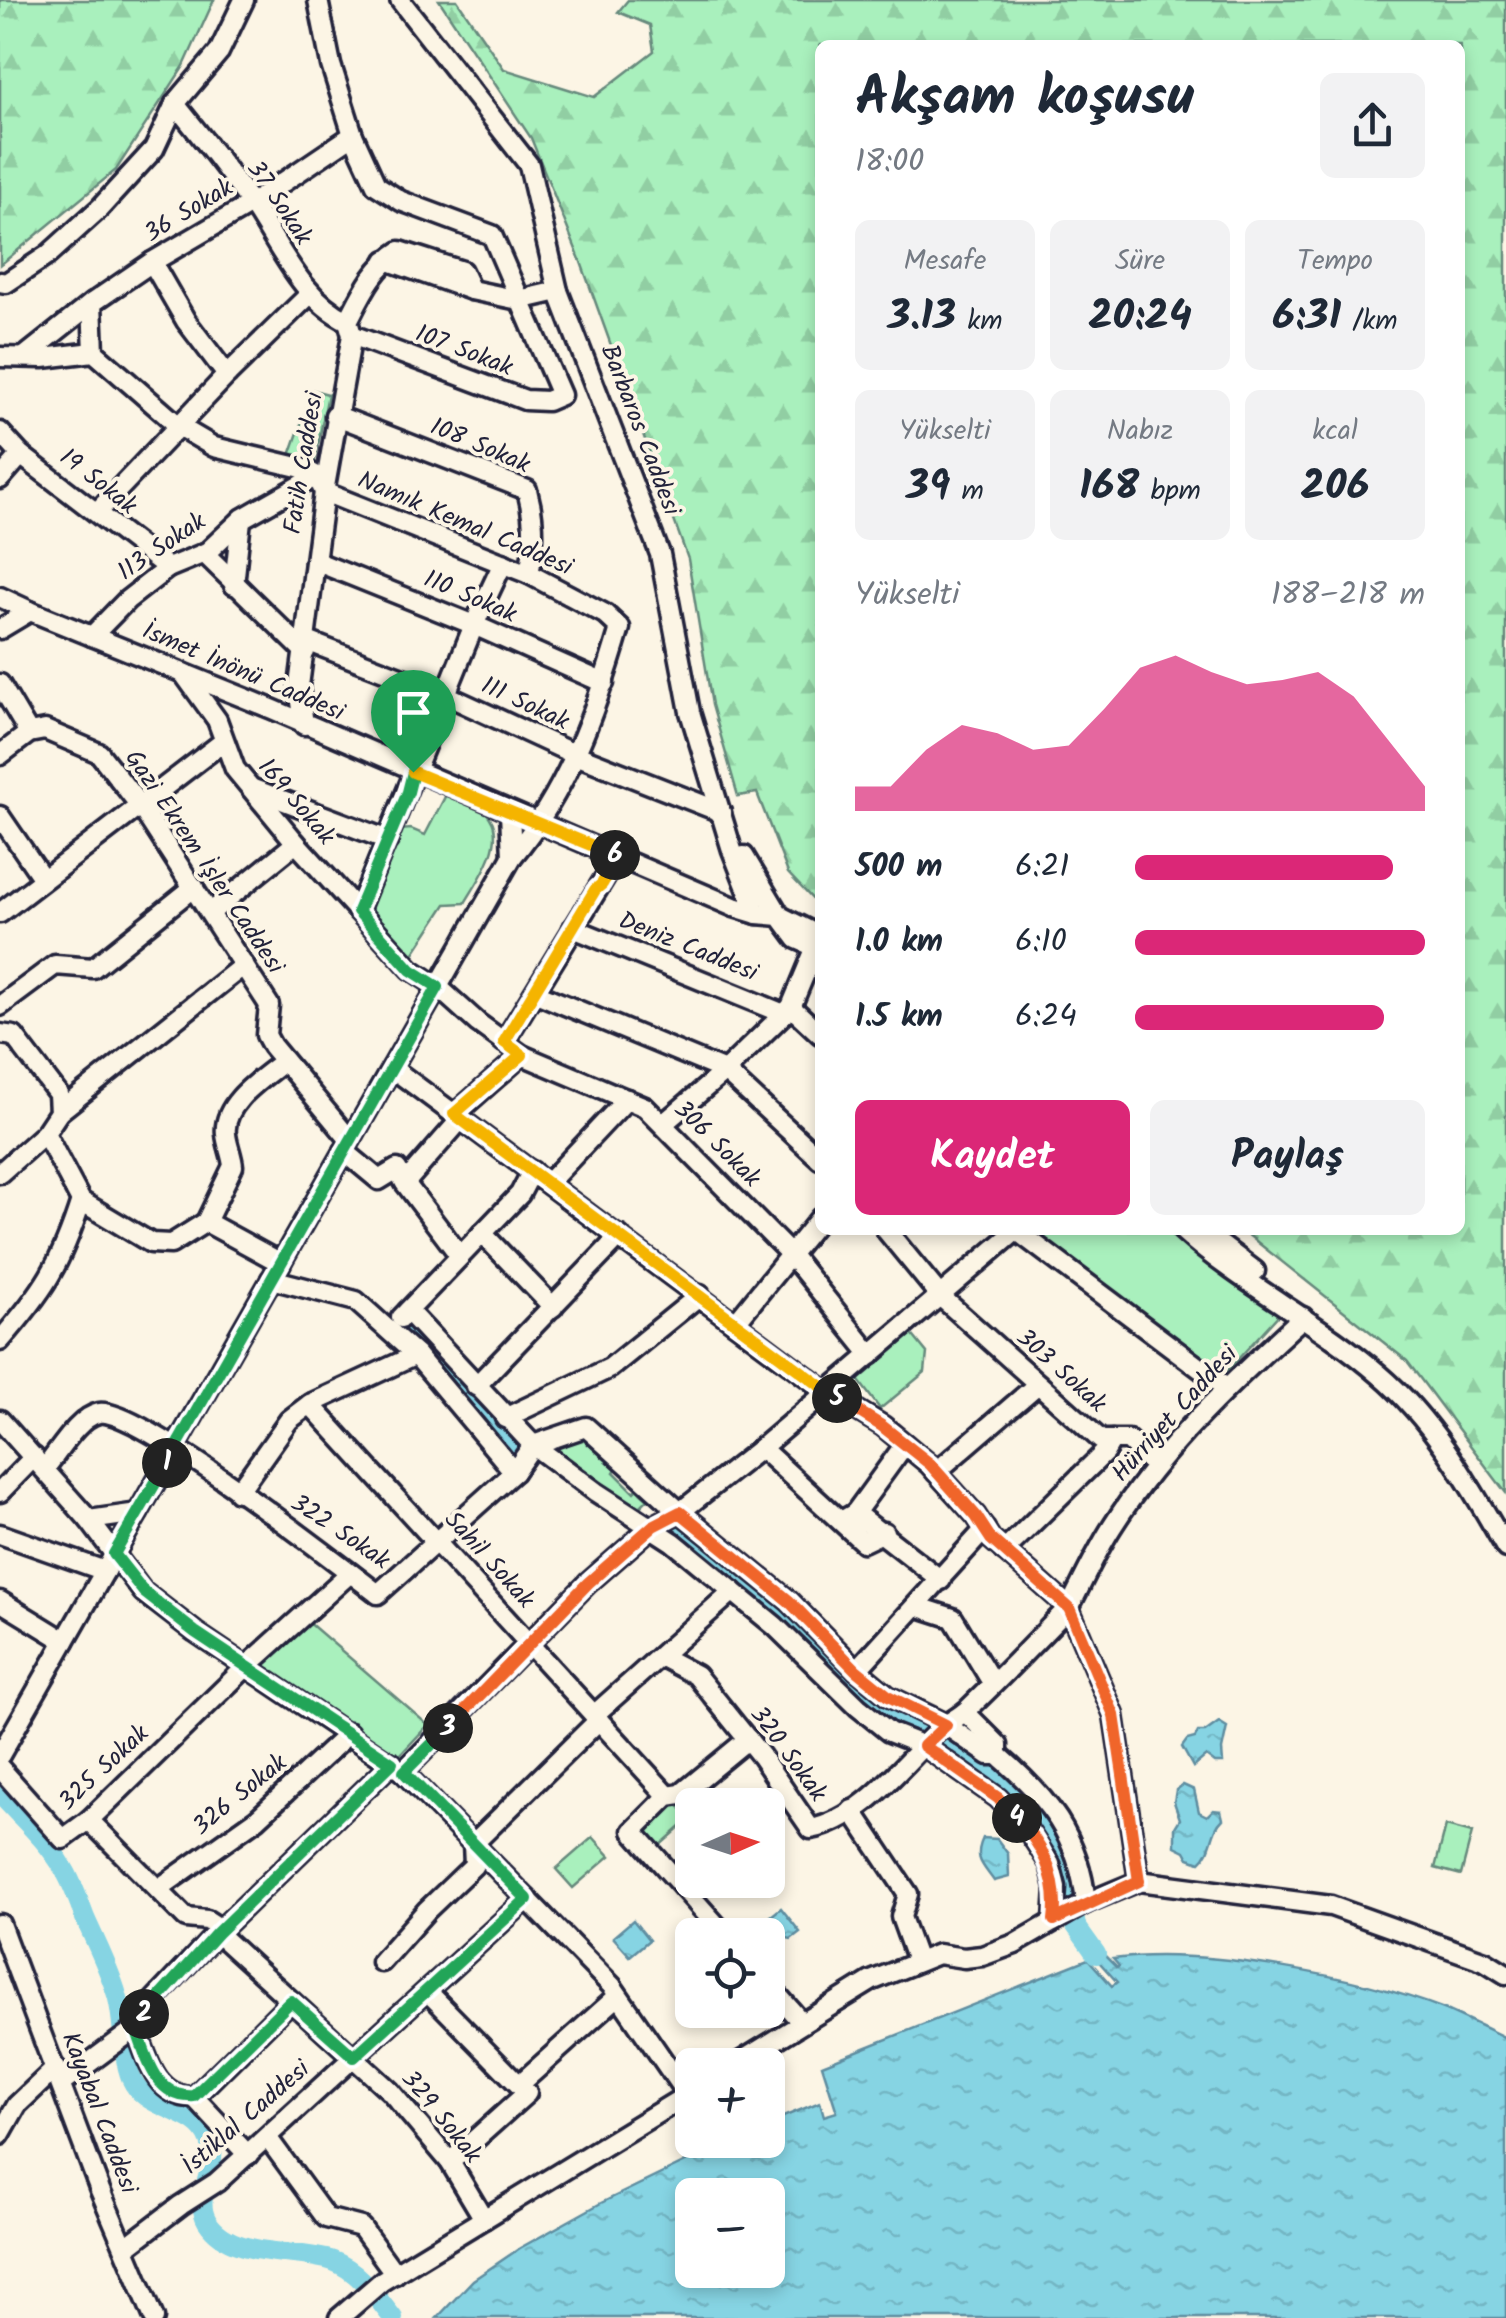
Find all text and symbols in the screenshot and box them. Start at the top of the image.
text: Akşam koşusu [855,56,1194,143]
button: share [1320,73,1425,178]
text: 18:00 [855,137,924,188]
street label: 37 Sokak [236,152,322,254]
street label: 36 Sokak [137,168,242,253]
text: Mesafe [904,239,986,284]
text: Süre [1115,239,1165,284]
text: Tempo [1297,239,1373,284]
text: 3.13 [887,284,956,351]
text: 20:24 [1088,284,1192,351]
text: 6:31 [1272,284,1341,351]
text: km [956,299,1003,344]
text: /km [1341,299,1398,344]
street label: 107 Sokak [409,314,519,388]
street label: Barbaros Caddesi [589,339,691,522]
street label: Fatih Caddesi [273,388,335,537]
street label: 108 Sokak [424,407,536,485]
text: Yükselti [899,409,991,454]
text: Nabız [1107,409,1173,454]
text: kcal [1312,409,1358,454]
street label: 19 Sokak [50,439,146,526]
text: 39 [906,454,950,521]
text: 168 [1079,454,1139,521]
text: 206 [1301,454,1369,521]
street label: Namık Kemal Caddesi [351,461,580,588]
text: m [950,469,984,514]
text: bpm [1139,469,1201,514]
street label: 113 Sokak [109,502,215,591]
street label: 110 Sokak [417,559,523,635]
text: Yükselti [855,570,960,621]
text: 188–218 m [1271,570,1425,621]
street label: İsmet İnönü Caddesi [136,611,351,733]
street label: 111 Sokak [474,666,576,742]
pin [371,670,456,773]
icon: arrive [386,685,441,740]
street label: Gazi Ekrem İşler Caddesi [114,742,295,983]
street label: 169 Sokak [247,749,345,855]
pin: 6 [590,830,640,880]
text: 6 [607,832,623,877]
text: 500 m [855,842,943,893]
text: 6:21 [1015,842,1069,893]
street label: Deniz Caddesi [612,901,765,994]
text: 1.0 km [855,917,943,968]
text: 6:10 [1015,917,1067,968]
text: 1.5 km [855,992,943,1043]
text: 6:24 [1015,992,1077,1043]
street label: 306 Sokak [664,1091,770,1197]
button: Kaydet [855,1100,1130,1215]
button: Paylaş [1150,1100,1425,1215]
street label: 303 Sokak [1006,1319,1116,1423]
street label: Hürriyet Caddesi [1102,1335,1249,1492]
pin: 5 [812,1373,862,1423]
text: 5 [830,1375,844,1420]
pin: 1 [142,1438,192,1488]
text: 1 [163,1440,171,1485]
street label: 322 Sokak [282,1484,398,1580]
street label: Sahil Sokak [434,1502,544,1618]
street label: 320 Sokak [739,1697,837,1811]
pin: 3 [423,1703,473,1753]
text: 3 [440,1705,456,1750]
street label: 325 Sokak [49,1715,159,1821]
street label: 326 Sokak [184,1744,297,1846]
north arrow [675,1788,785,1898]
map controls [675,1788,785,2288]
pin: 4 [992,1793,1042,1843]
text: 4 [1009,1795,1025,1840]
button: locate [675,1918,785,2028]
pin: 2 [119,1989,169,2039]
text: 2 [136,1991,152,2036]
street label: Kayabal Caddesi [50,2026,149,2201]
button: + [675,2048,785,2158]
street label: İstiklal Caddesi [173,2050,320,2185]
street label: 329 Sokak [391,2061,492,2173]
button: − [675,2178,785,2288]

